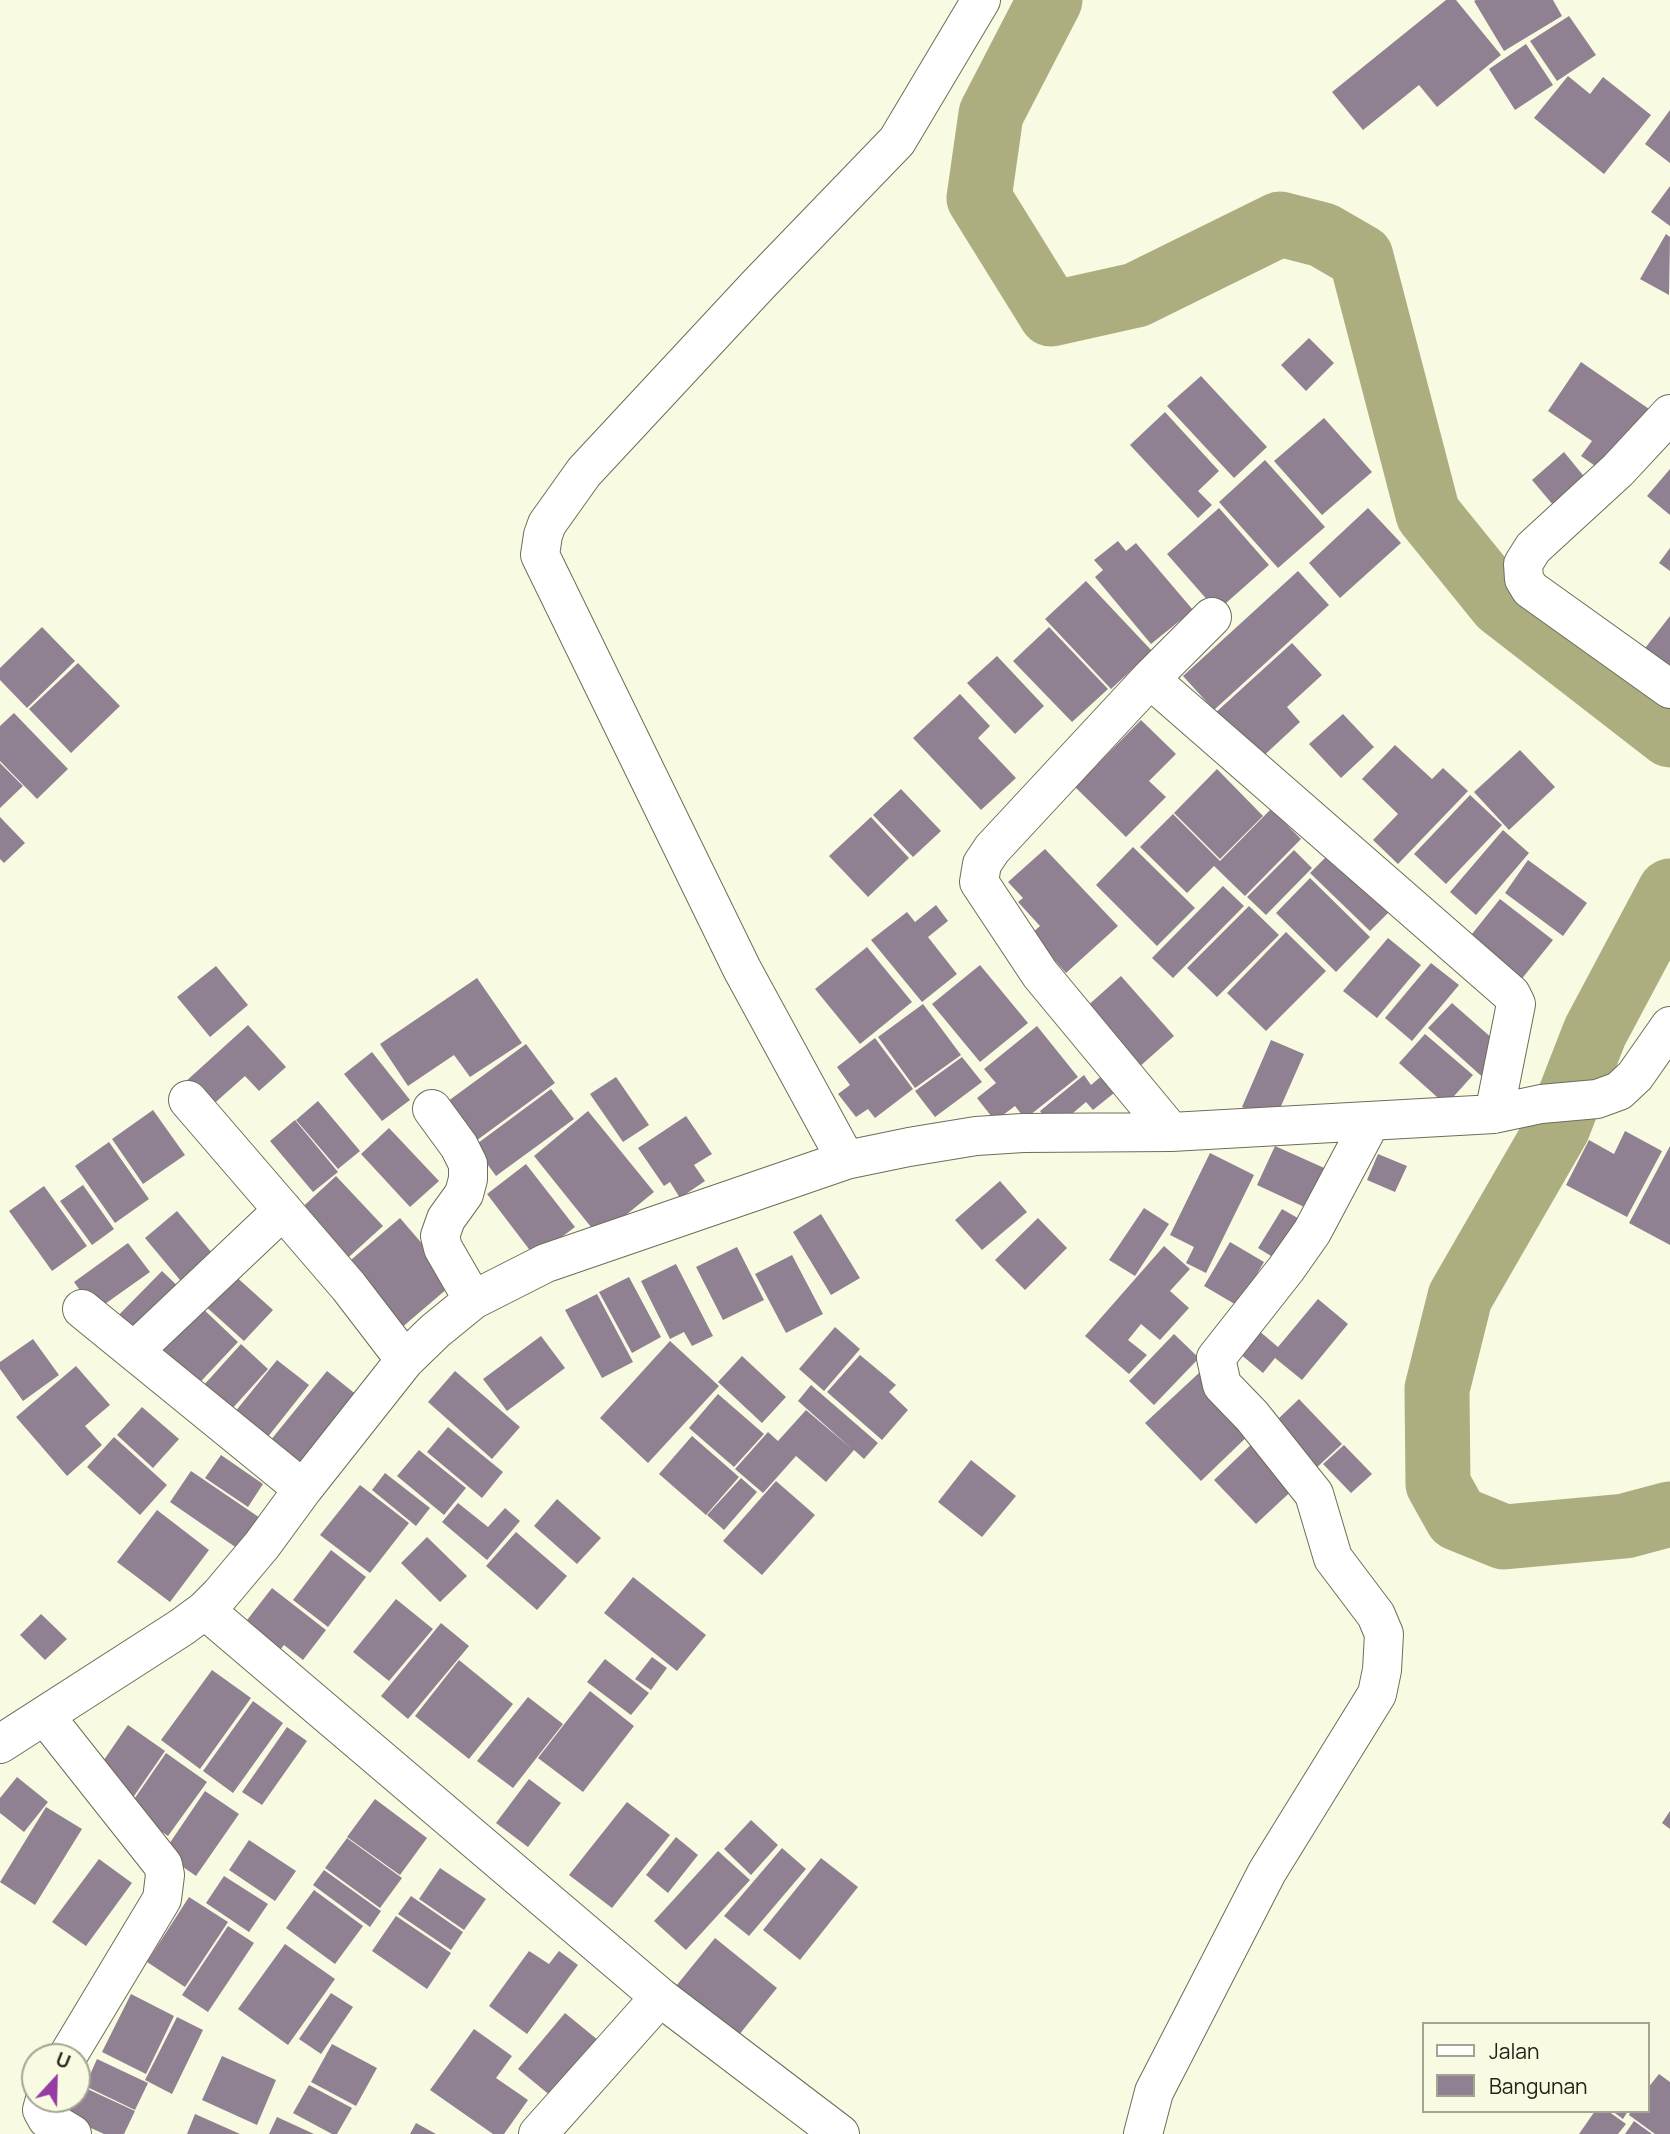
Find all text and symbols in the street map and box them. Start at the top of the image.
legend [1422,2022,1649,2113]
text: Jalan [1489,2037,1539,2065]
north arrow [21,2043,91,2113]
text: U [52,2046,74,2075]
text: Bangunan [1489,2072,1588,2100]

